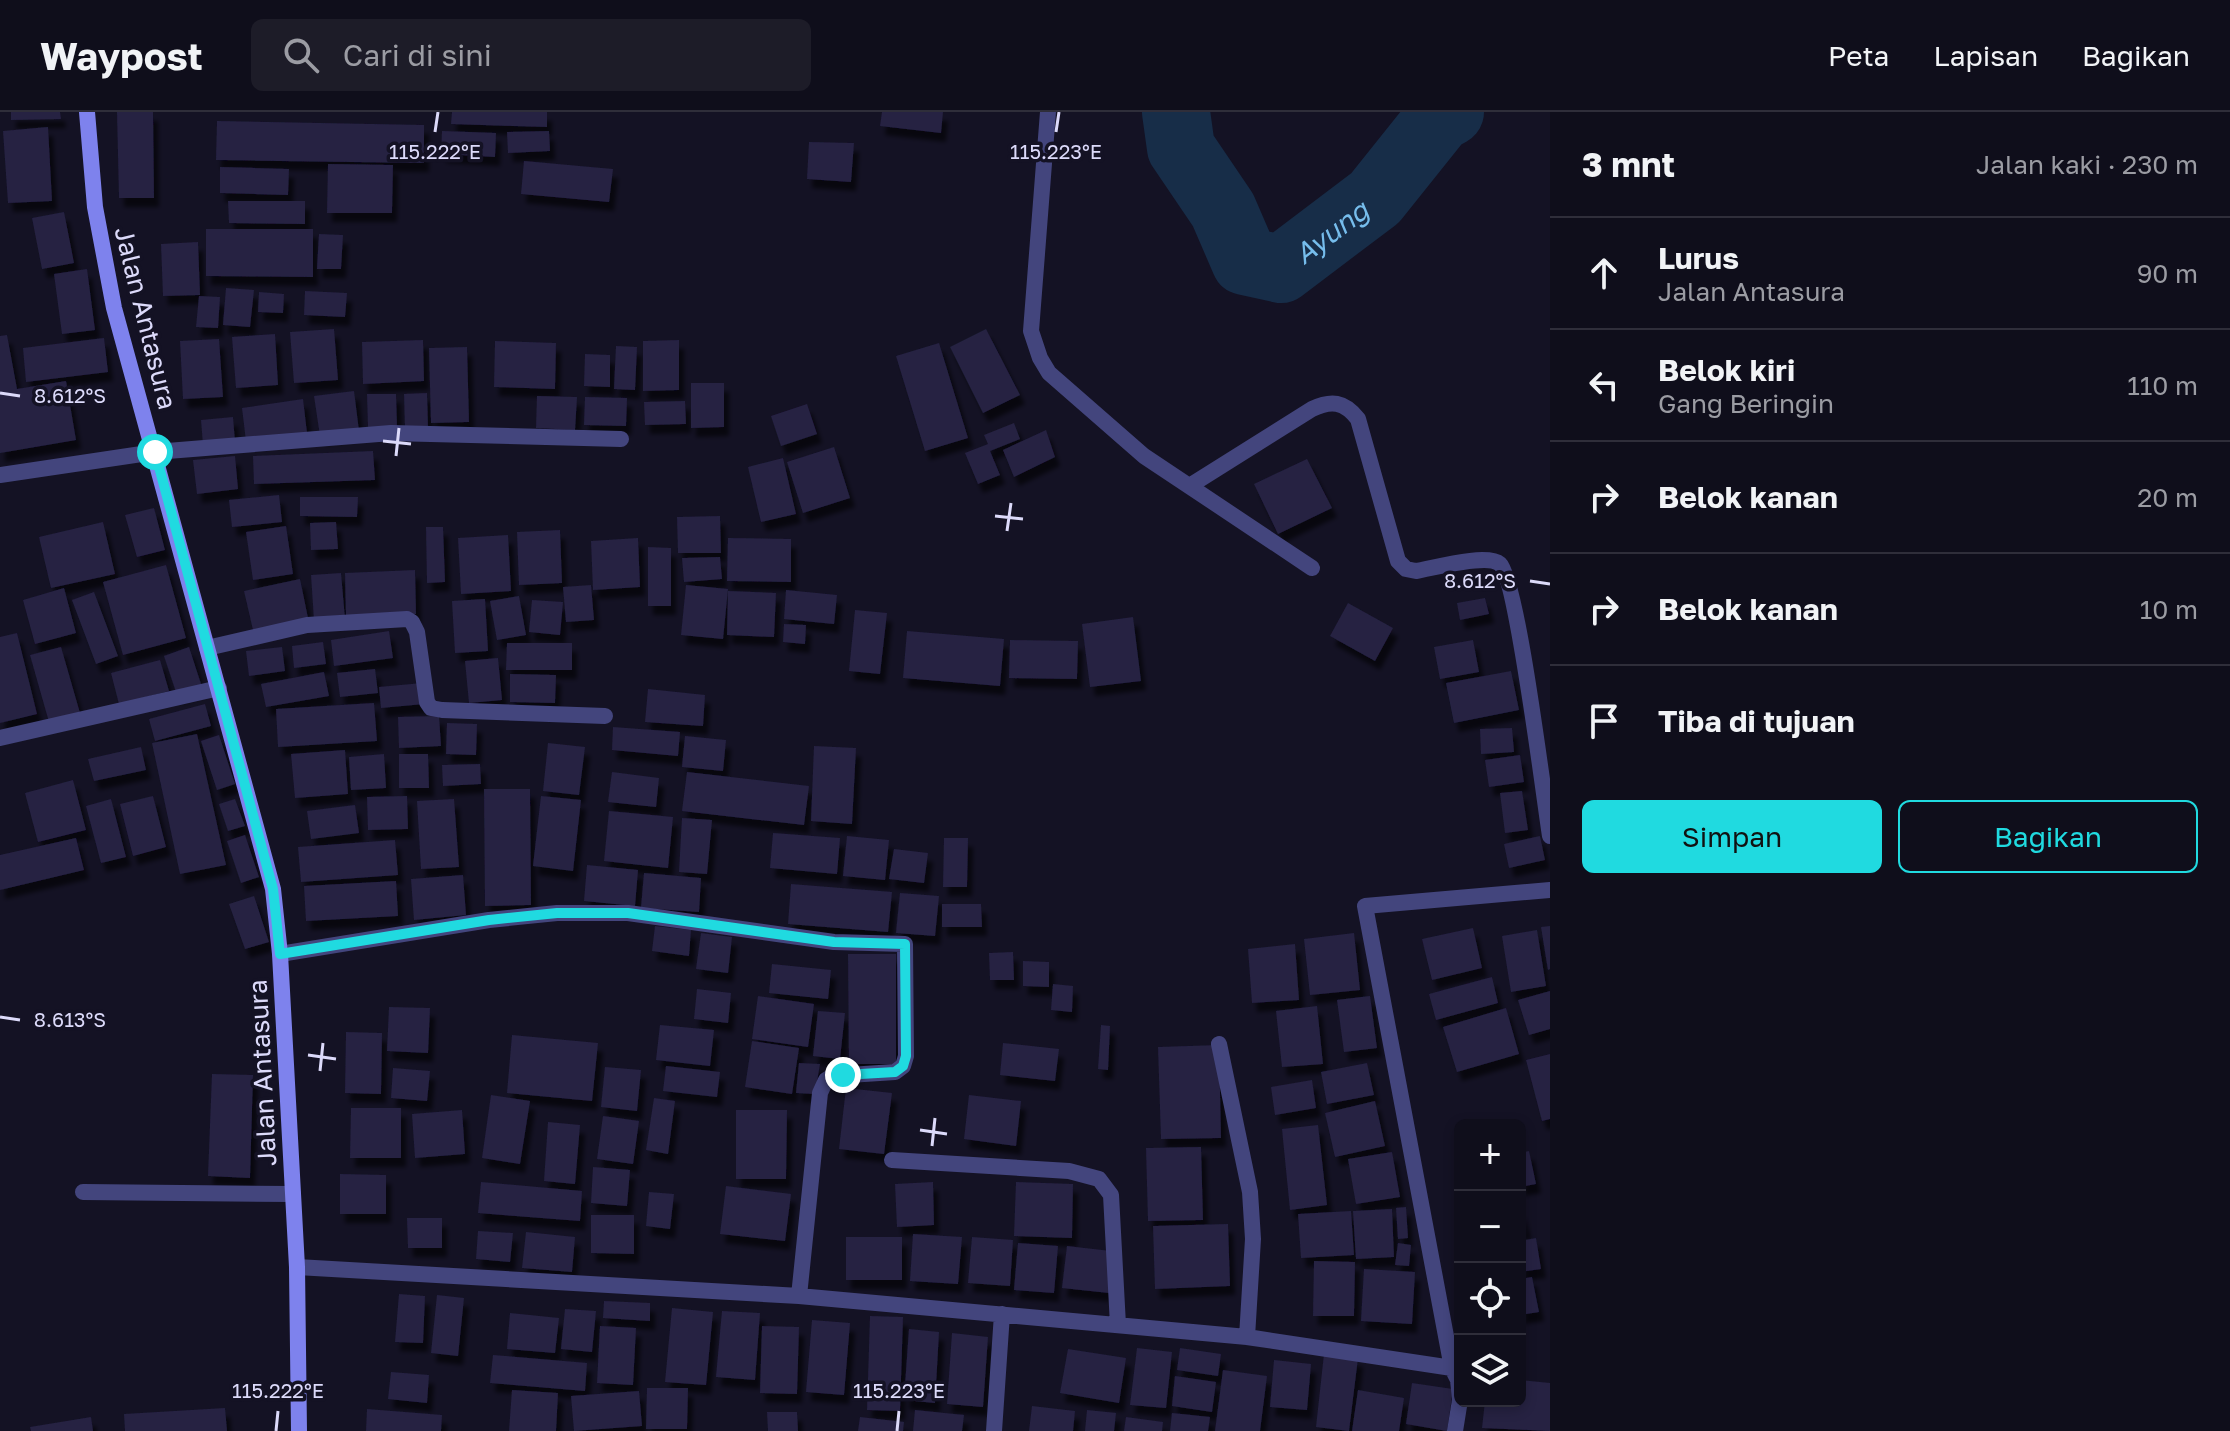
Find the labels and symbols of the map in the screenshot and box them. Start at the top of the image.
text: 115.222°E [389,139,481,163]
text: 115.223°E [1010,139,1102,163]
water label: Ayung [1287,192,1376,270]
street label: Jalan Antasura [108,224,184,412]
text: 8.612°S [34,383,106,407]
route start [137,434,173,470]
text: 8.612°S [1444,568,1516,592]
street label: Jalan Antasura [242,979,282,1167]
text: 8.613°S [34,1007,106,1031]
route end [825,1057,861,1093]
text: 115.222°E [232,1378,324,1402]
text: 115.223°E [853,1378,945,1402]

